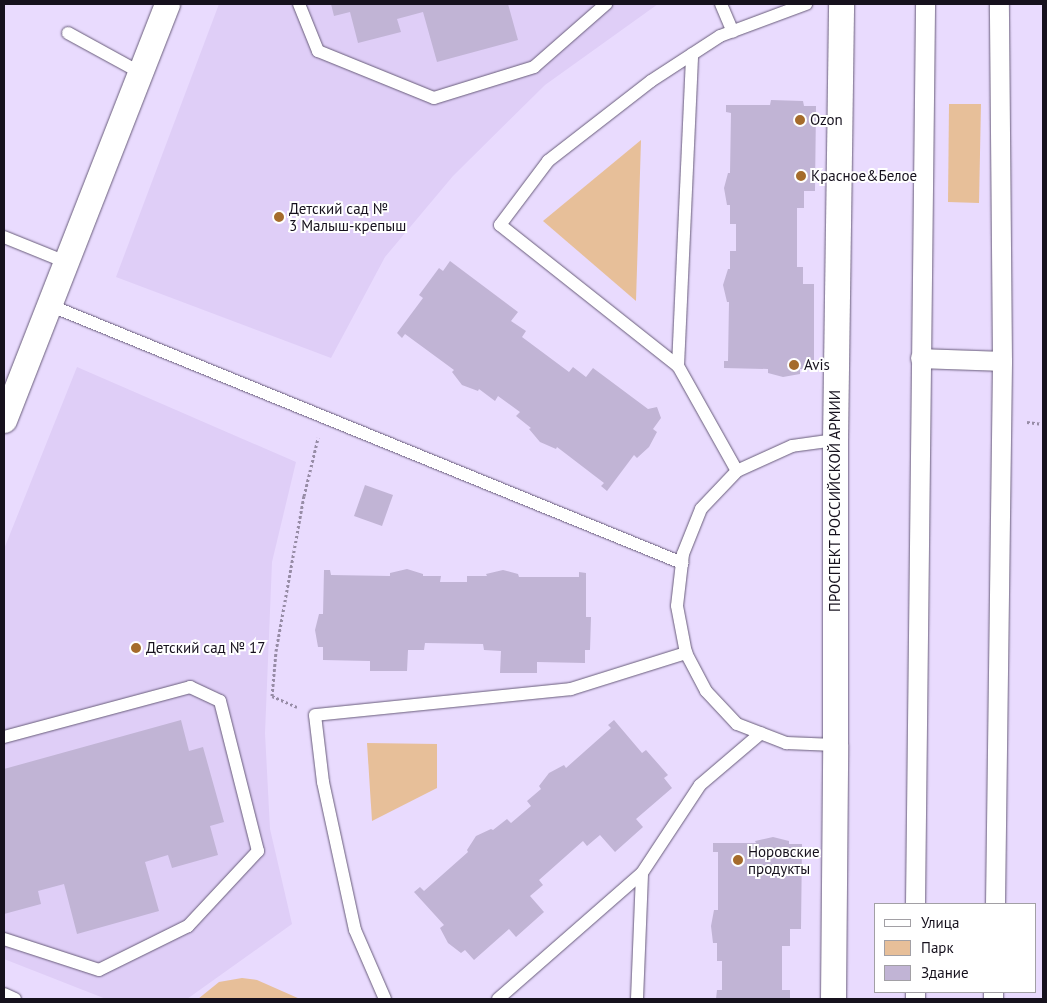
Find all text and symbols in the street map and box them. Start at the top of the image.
place label: Ozon [810,111,843,129]
marker: Ozon [794,114,806,126]
place label: Красное&Белое [811,167,917,185]
marker: Красное&Белое [795,170,807,182]
place label: Детский сад № 3 Малыш-крепыш [289,199,406,234]
marker: Детский сад № 3 Малыш-крепыш [273,211,285,223]
place label: Avis [804,356,830,374]
marker: Avis [788,359,800,371]
street label: ПРОСПЕКТ РОССИЙСКОЙ АРМИИ [826,389,844,613]
place label: Детский сад № 17 [146,639,265,657]
marker: Детский сад № 17 [130,642,142,654]
place label: Норовские продукты [748,842,820,877]
marker: Норовские продукты [732,854,744,866]
legend [874,903,1037,993]
text: Улица [921,913,959,932]
text: Парк [921,938,954,957]
text: Здание [921,963,969,982]

